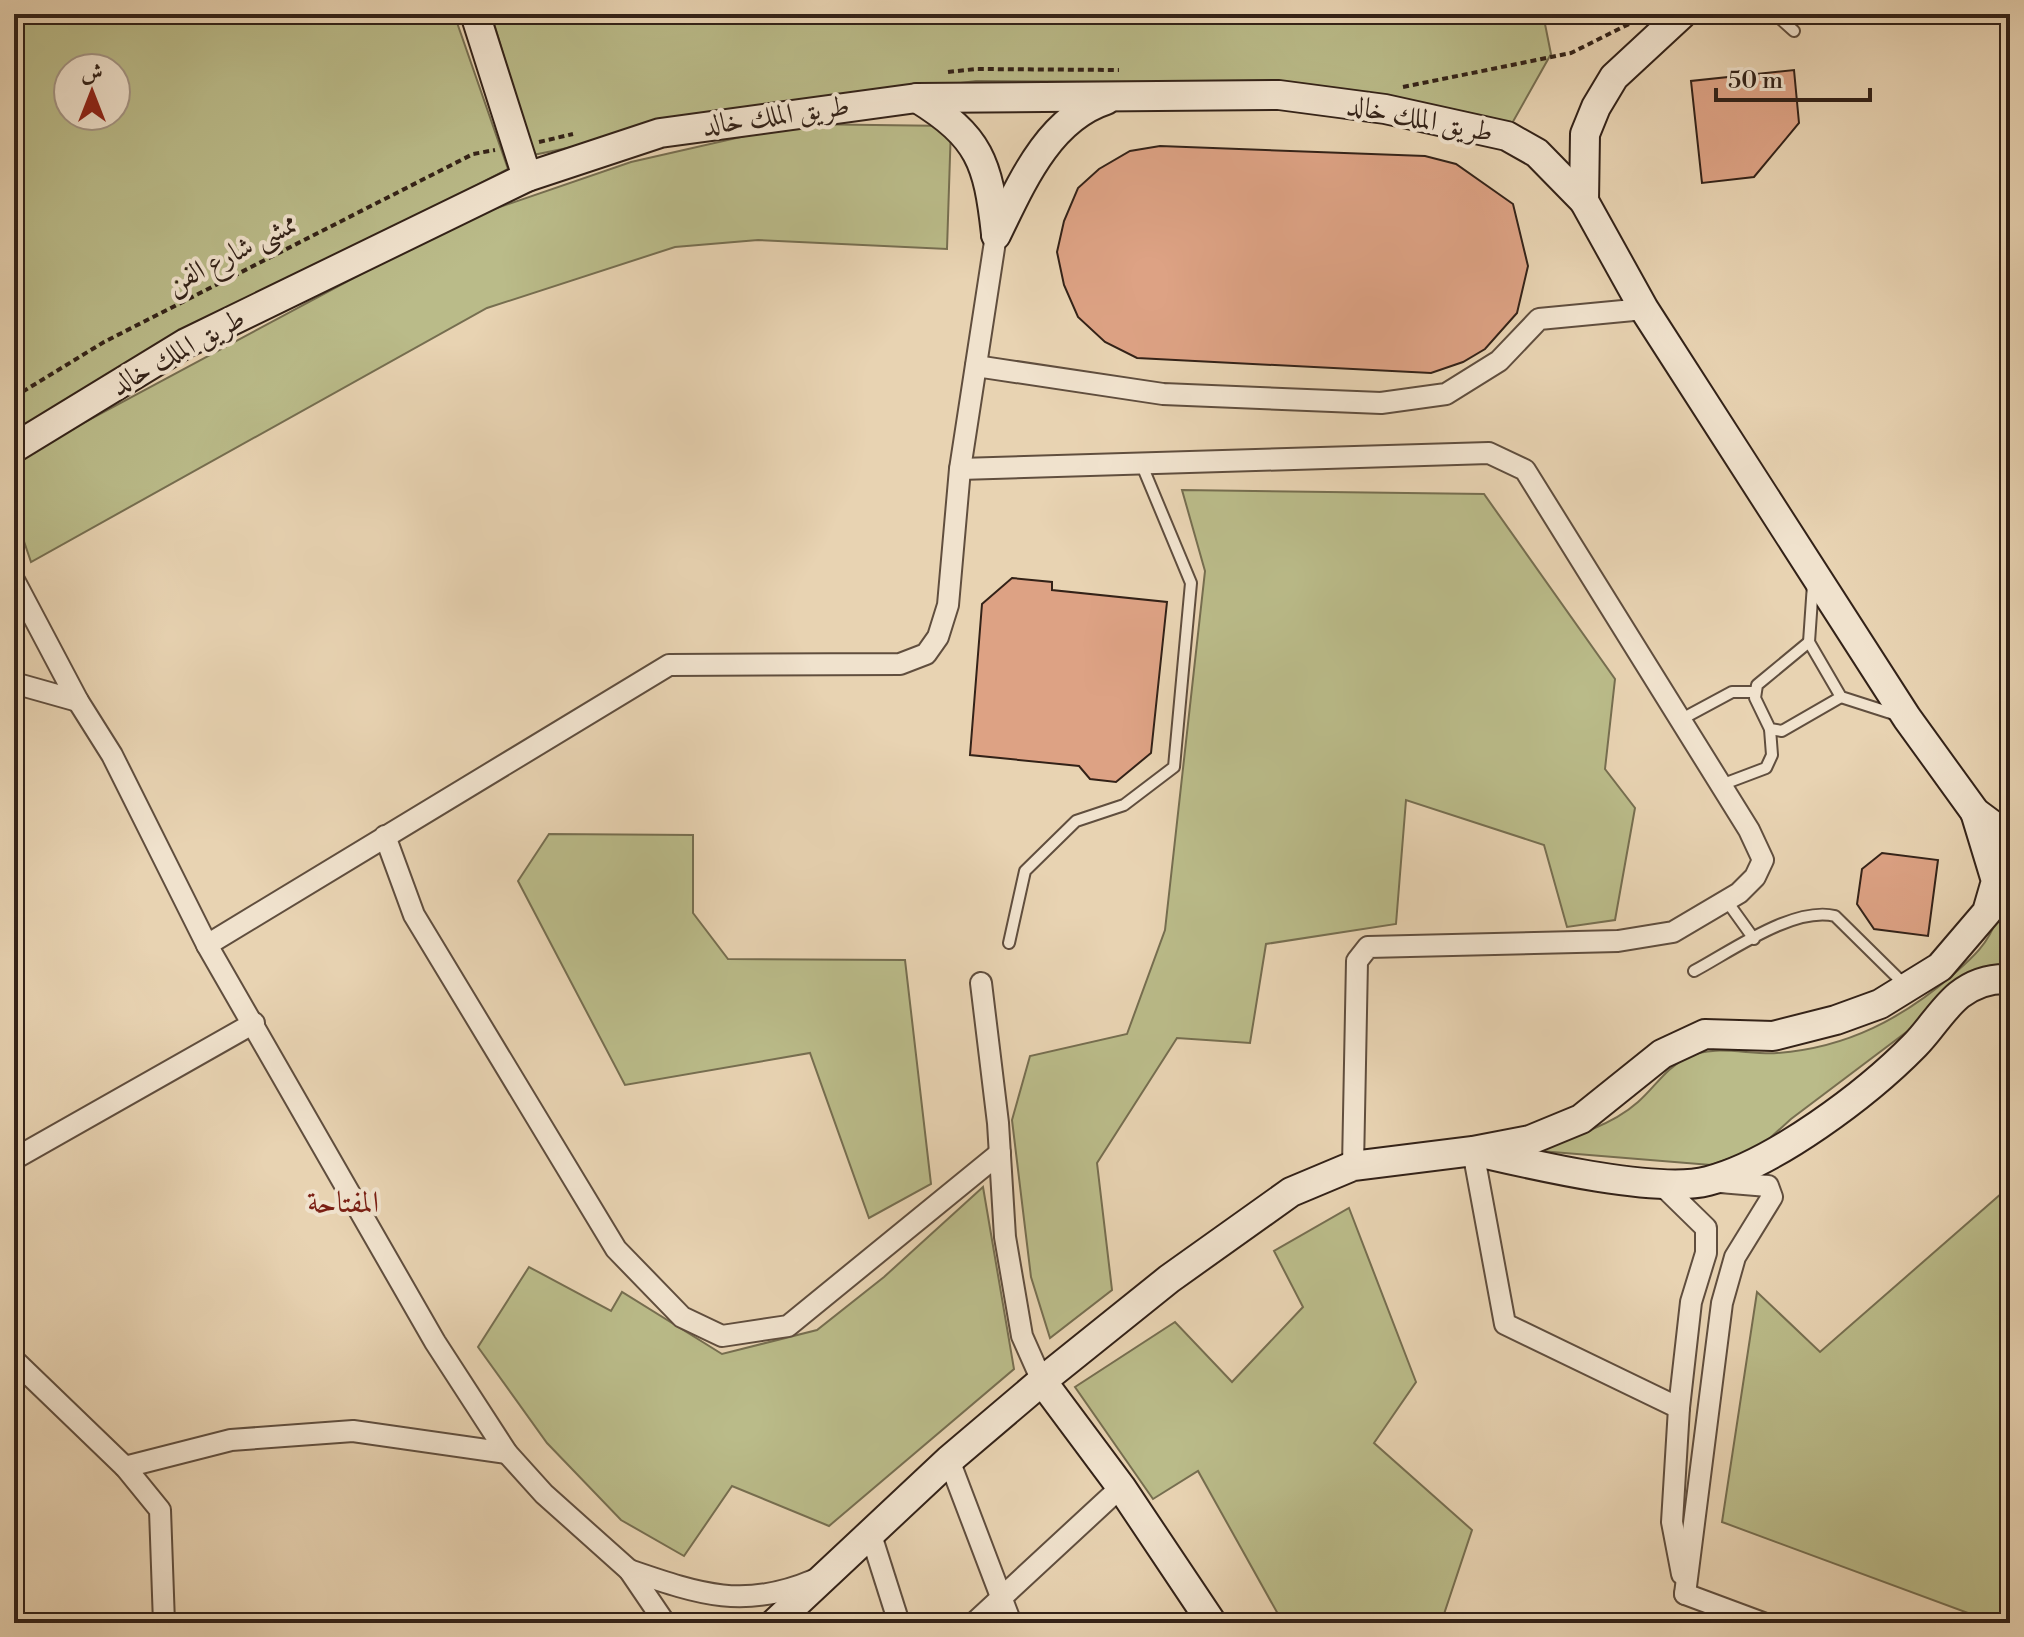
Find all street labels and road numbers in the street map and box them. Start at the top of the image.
street label: طريق الملك خالد [700,88,852,144]
street label: طريق الملك خالد [1344,88,1496,150]
street label: ممشى شارع الفن [160,206,306,306]
street label: طريق الملك خالد [105,301,251,403]

